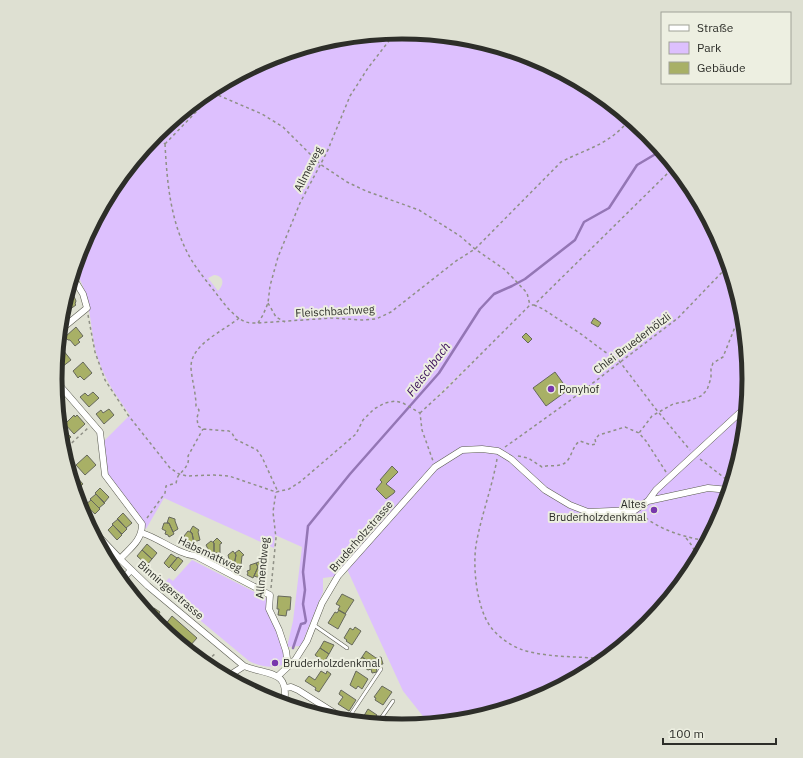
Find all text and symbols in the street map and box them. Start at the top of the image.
legend [661,12,791,84]
text: Straße [697,20,734,35]
text: Park [697,40,722,55]
text: Gebäude [697,60,746,75]
street label: Allmeweg [291,144,325,194]
street label: Fleischbachweg [295,302,375,320]
street label: Chlei Bruederhölzli [590,309,674,377]
water label: Fleischbach [403,339,453,399]
place label: Ponyhof [559,382,600,396]
marker: Ponyhof [546,384,556,394]
street label: Bruderholzstrasse [326,497,396,575]
place label: Altes Bruderholzdenkmal [549,497,646,524]
marker: Altes Bruderholzdenkmal [649,505,659,515]
street label: Habsmattweg [176,533,244,575]
street label: Allmendweg [252,537,272,599]
street label: Binningerstrasse [135,558,207,622]
place label: Bruderholzdenkmal [283,656,380,670]
marker: Bruderholzdenkmal [270,658,280,668]
scale bar [663,720,776,746]
text: 100 m [669,726,704,741]

